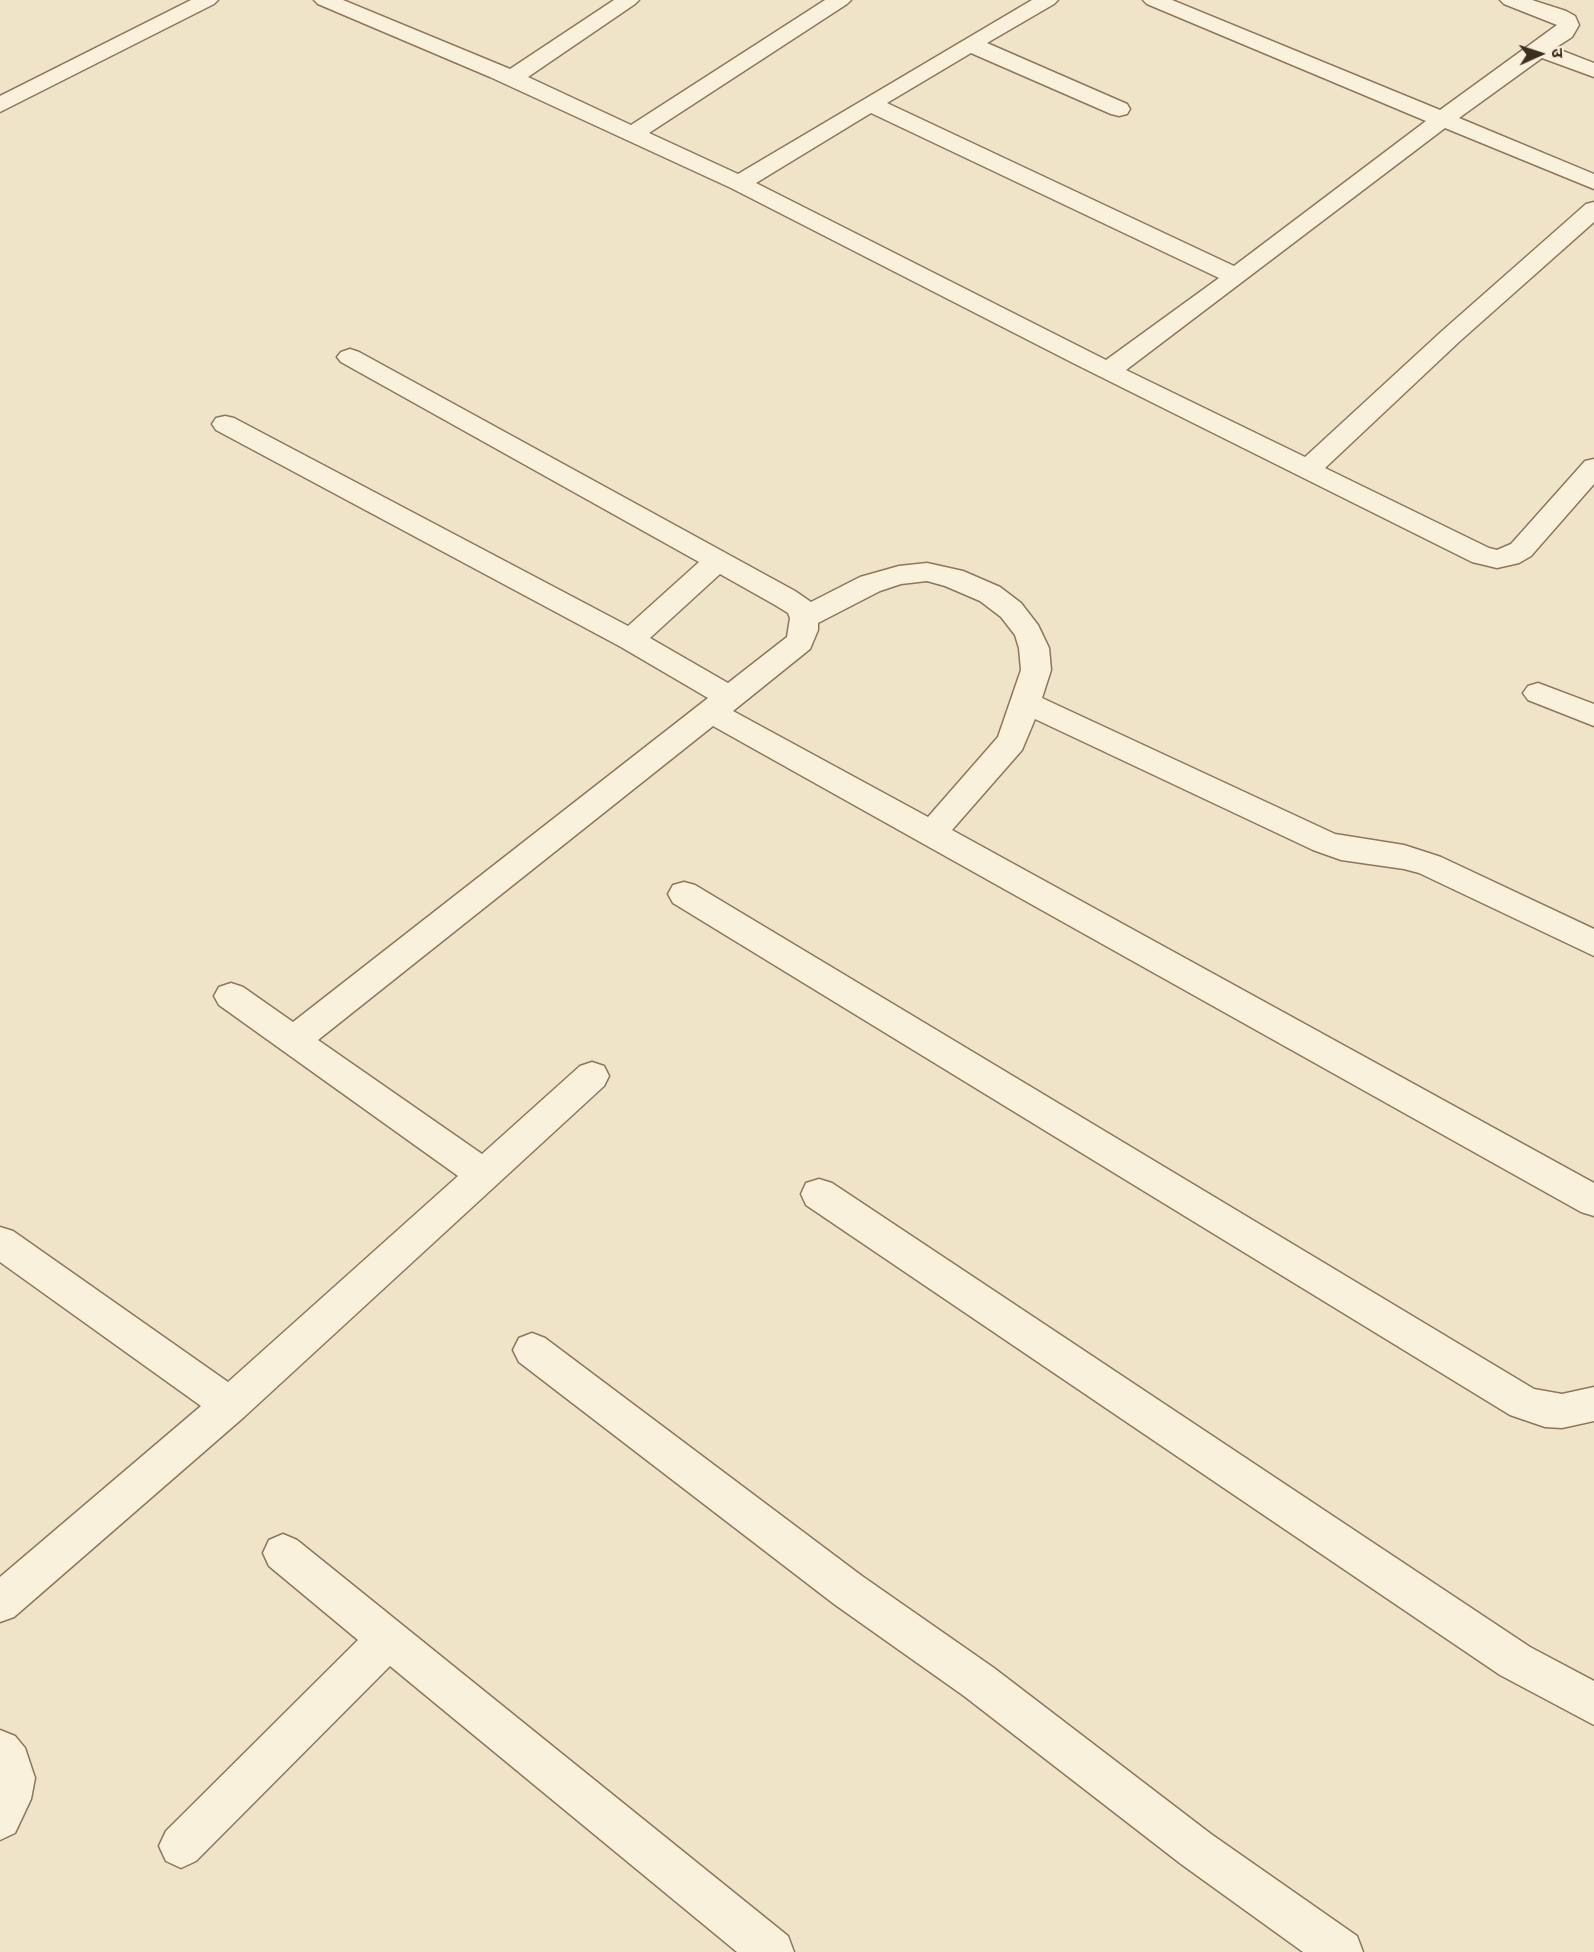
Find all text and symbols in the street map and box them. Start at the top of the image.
north arrow [1510,24,1570,84]
text: उ [1548,48,1569,58]

